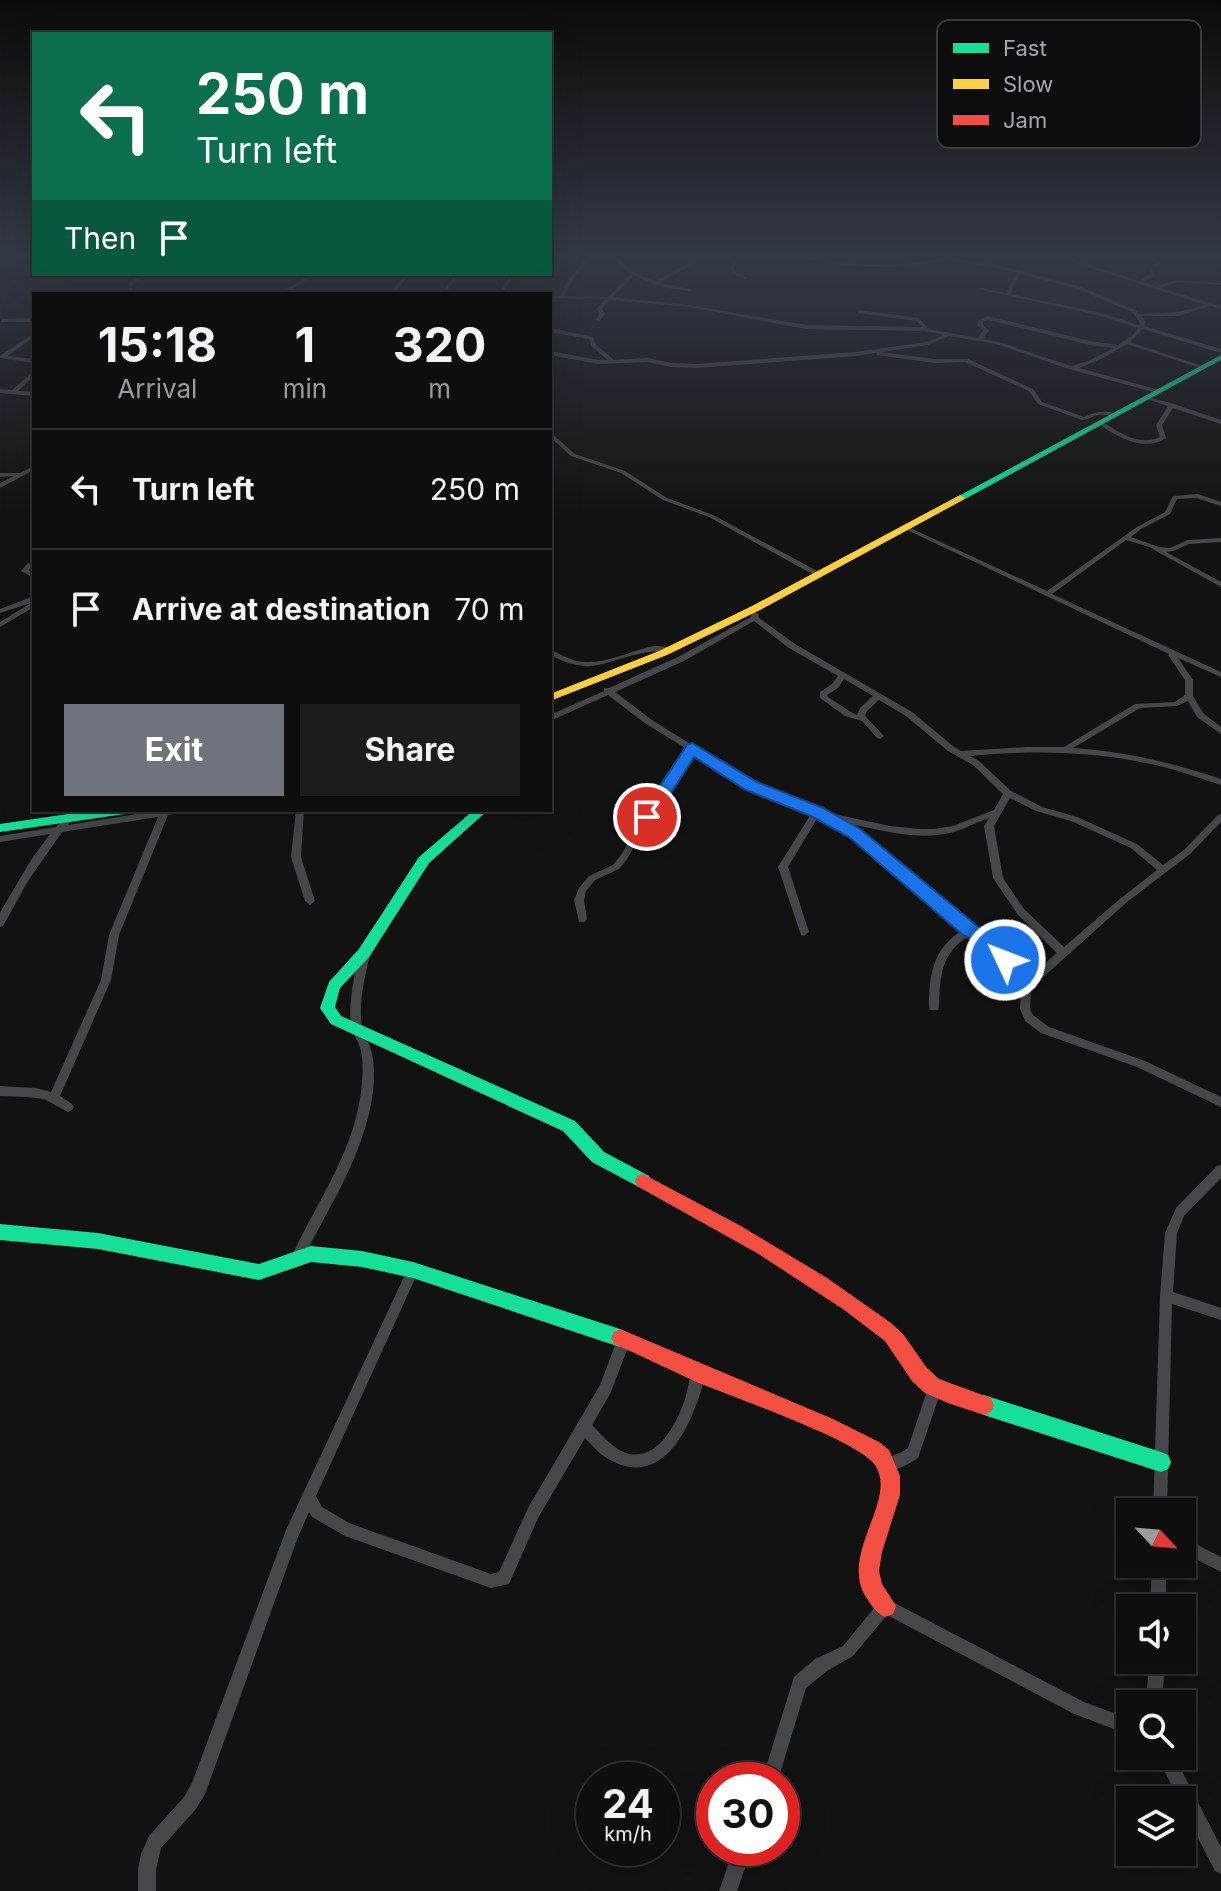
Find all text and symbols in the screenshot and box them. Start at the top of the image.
legend [937,20,1201,148]
text: Fast [1003,35,1047,61]
text: 250 m [196,60,369,128]
icon: left [64,64,168,168]
text: Slow [1003,71,1053,97]
text: Jam [1003,107,1047,133]
text: Turn left [196,128,337,172]
icon: arrive [152,216,196,260]
text: Then [64,220,136,256]
text: 15:18 [98,315,217,374]
text: 1 [295,315,315,374]
text: 320 [393,315,486,374]
text: Arrival [117,373,197,404]
text: min [283,373,327,404]
text: m [428,373,451,404]
icon: left [64,467,108,511]
text: Turn left [132,471,254,507]
text: 250 m [430,471,520,507]
icon: arrive [64,587,108,631]
text: Arrive at destination [132,591,430,627]
text: 70 m [454,591,524,627]
button: Exit [64,704,284,796]
button: Share [300,704,520,796]
pin [613,783,681,851]
icon: arrive [625,795,669,839]
position arrow [963,918,1047,1002]
north arrow [1116,1498,1196,1578]
map controls [1116,1498,1196,1866]
button: sound [1116,1594,1196,1674]
button: search [1116,1690,1196,1770]
speed limit sign: 30 [696,1762,800,1866]
text: 24 [602,1779,654,1828]
button: layers [1116,1786,1196,1866]
text: km/h [604,1822,652,1846]

